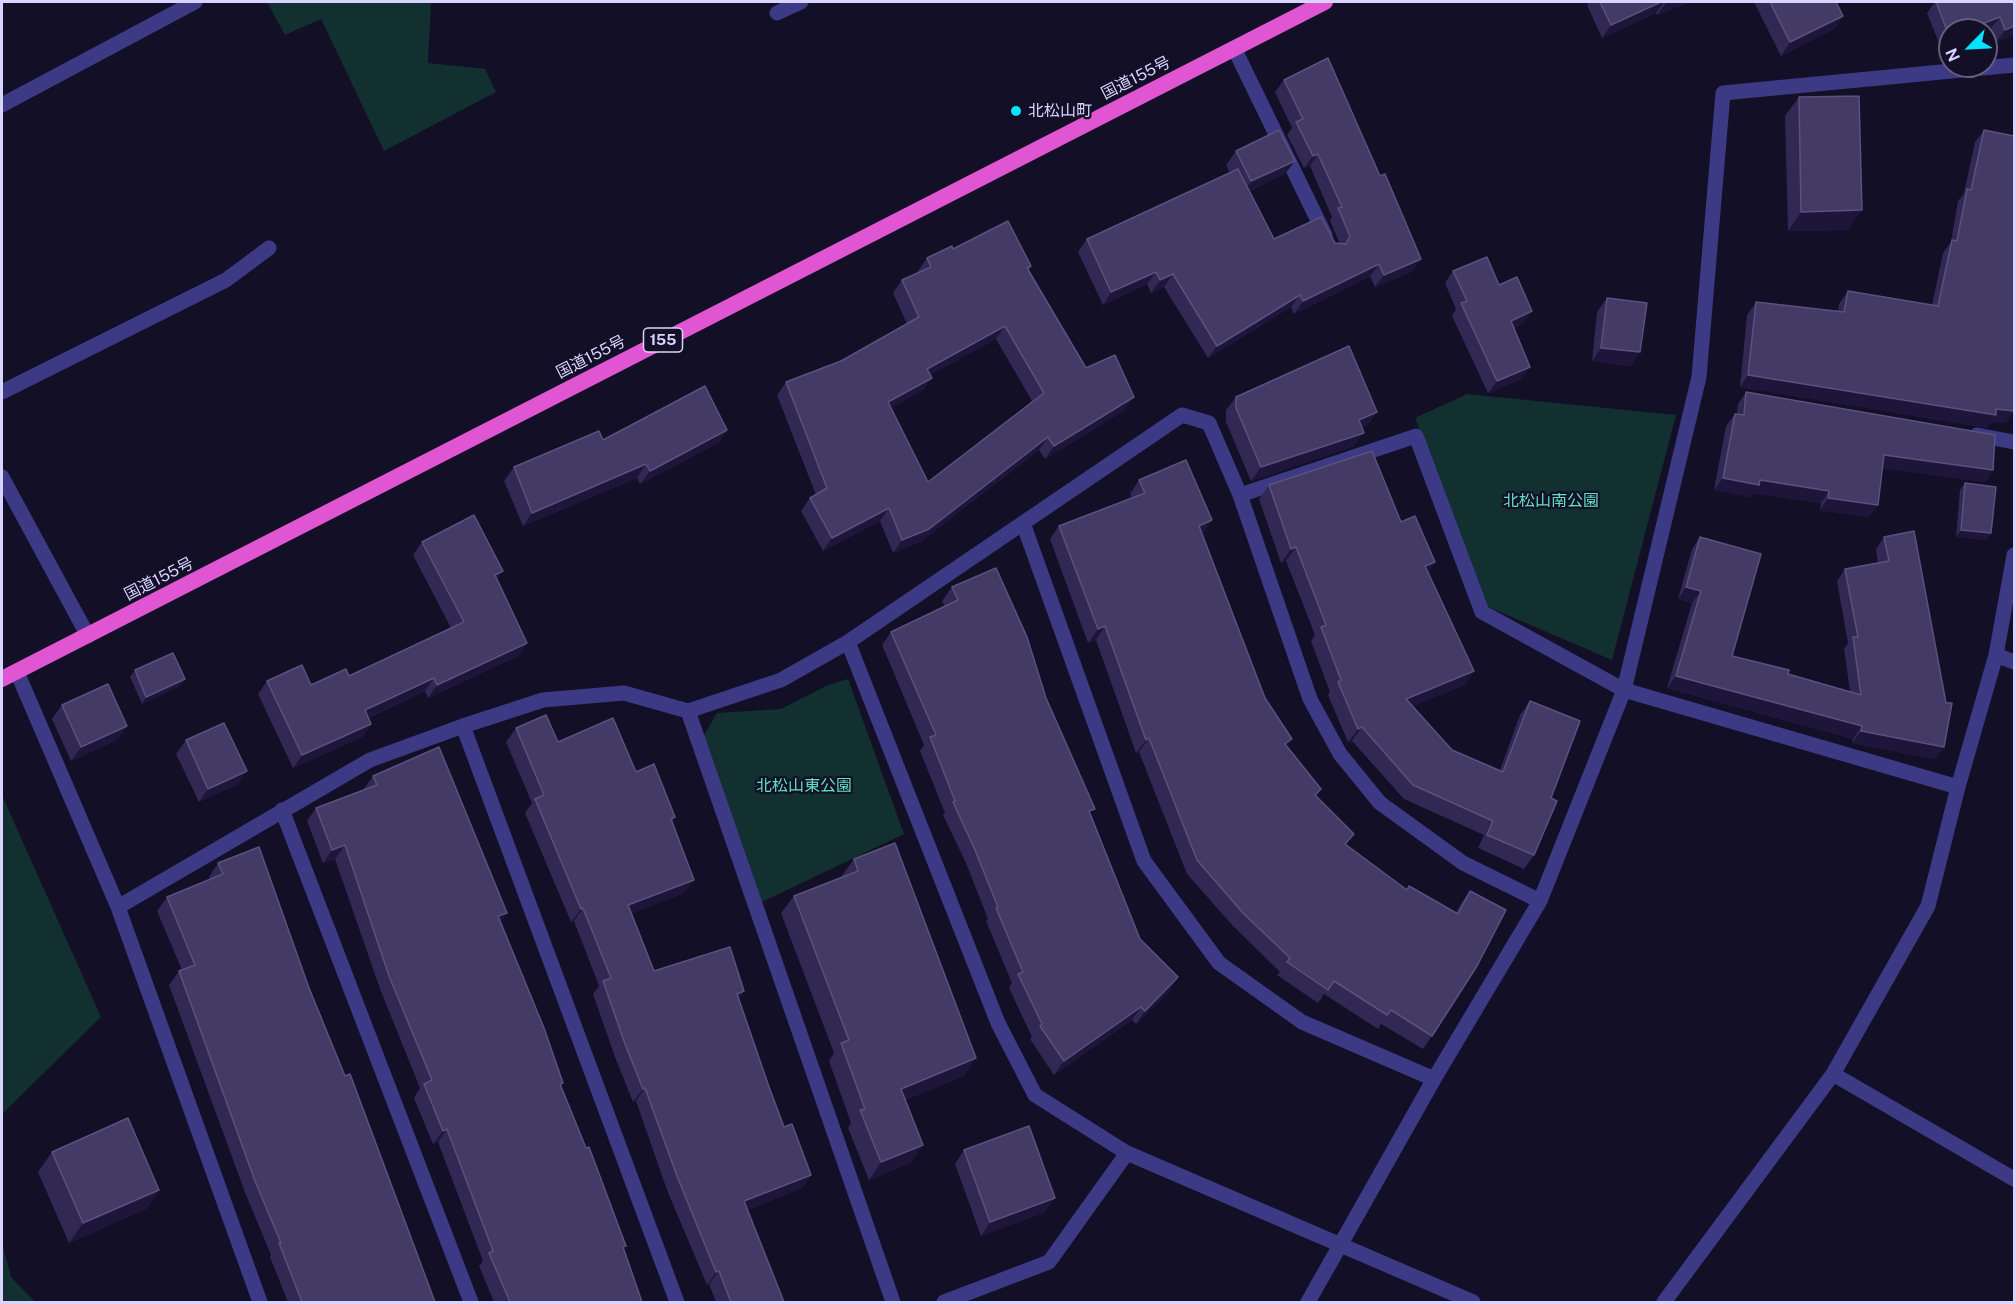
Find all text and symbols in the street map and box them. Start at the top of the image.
north arrow [1938,18,1998,78]
text: N [1942,45,1964,64]
street label: 国道155号 [1098,52,1174,104]
place label: 北松山町 [1028,101,1092,121]
marker: 北松山町 [1009,104,1023,118]
road number: 155 [644,328,682,352]
street label: 国道155号 [553,331,629,383]
park label: 北松山南公園 [1503,491,1599,511]
street label: 国道155号 [121,553,197,605]
park label: 北松山東公園 [756,776,852,796]

